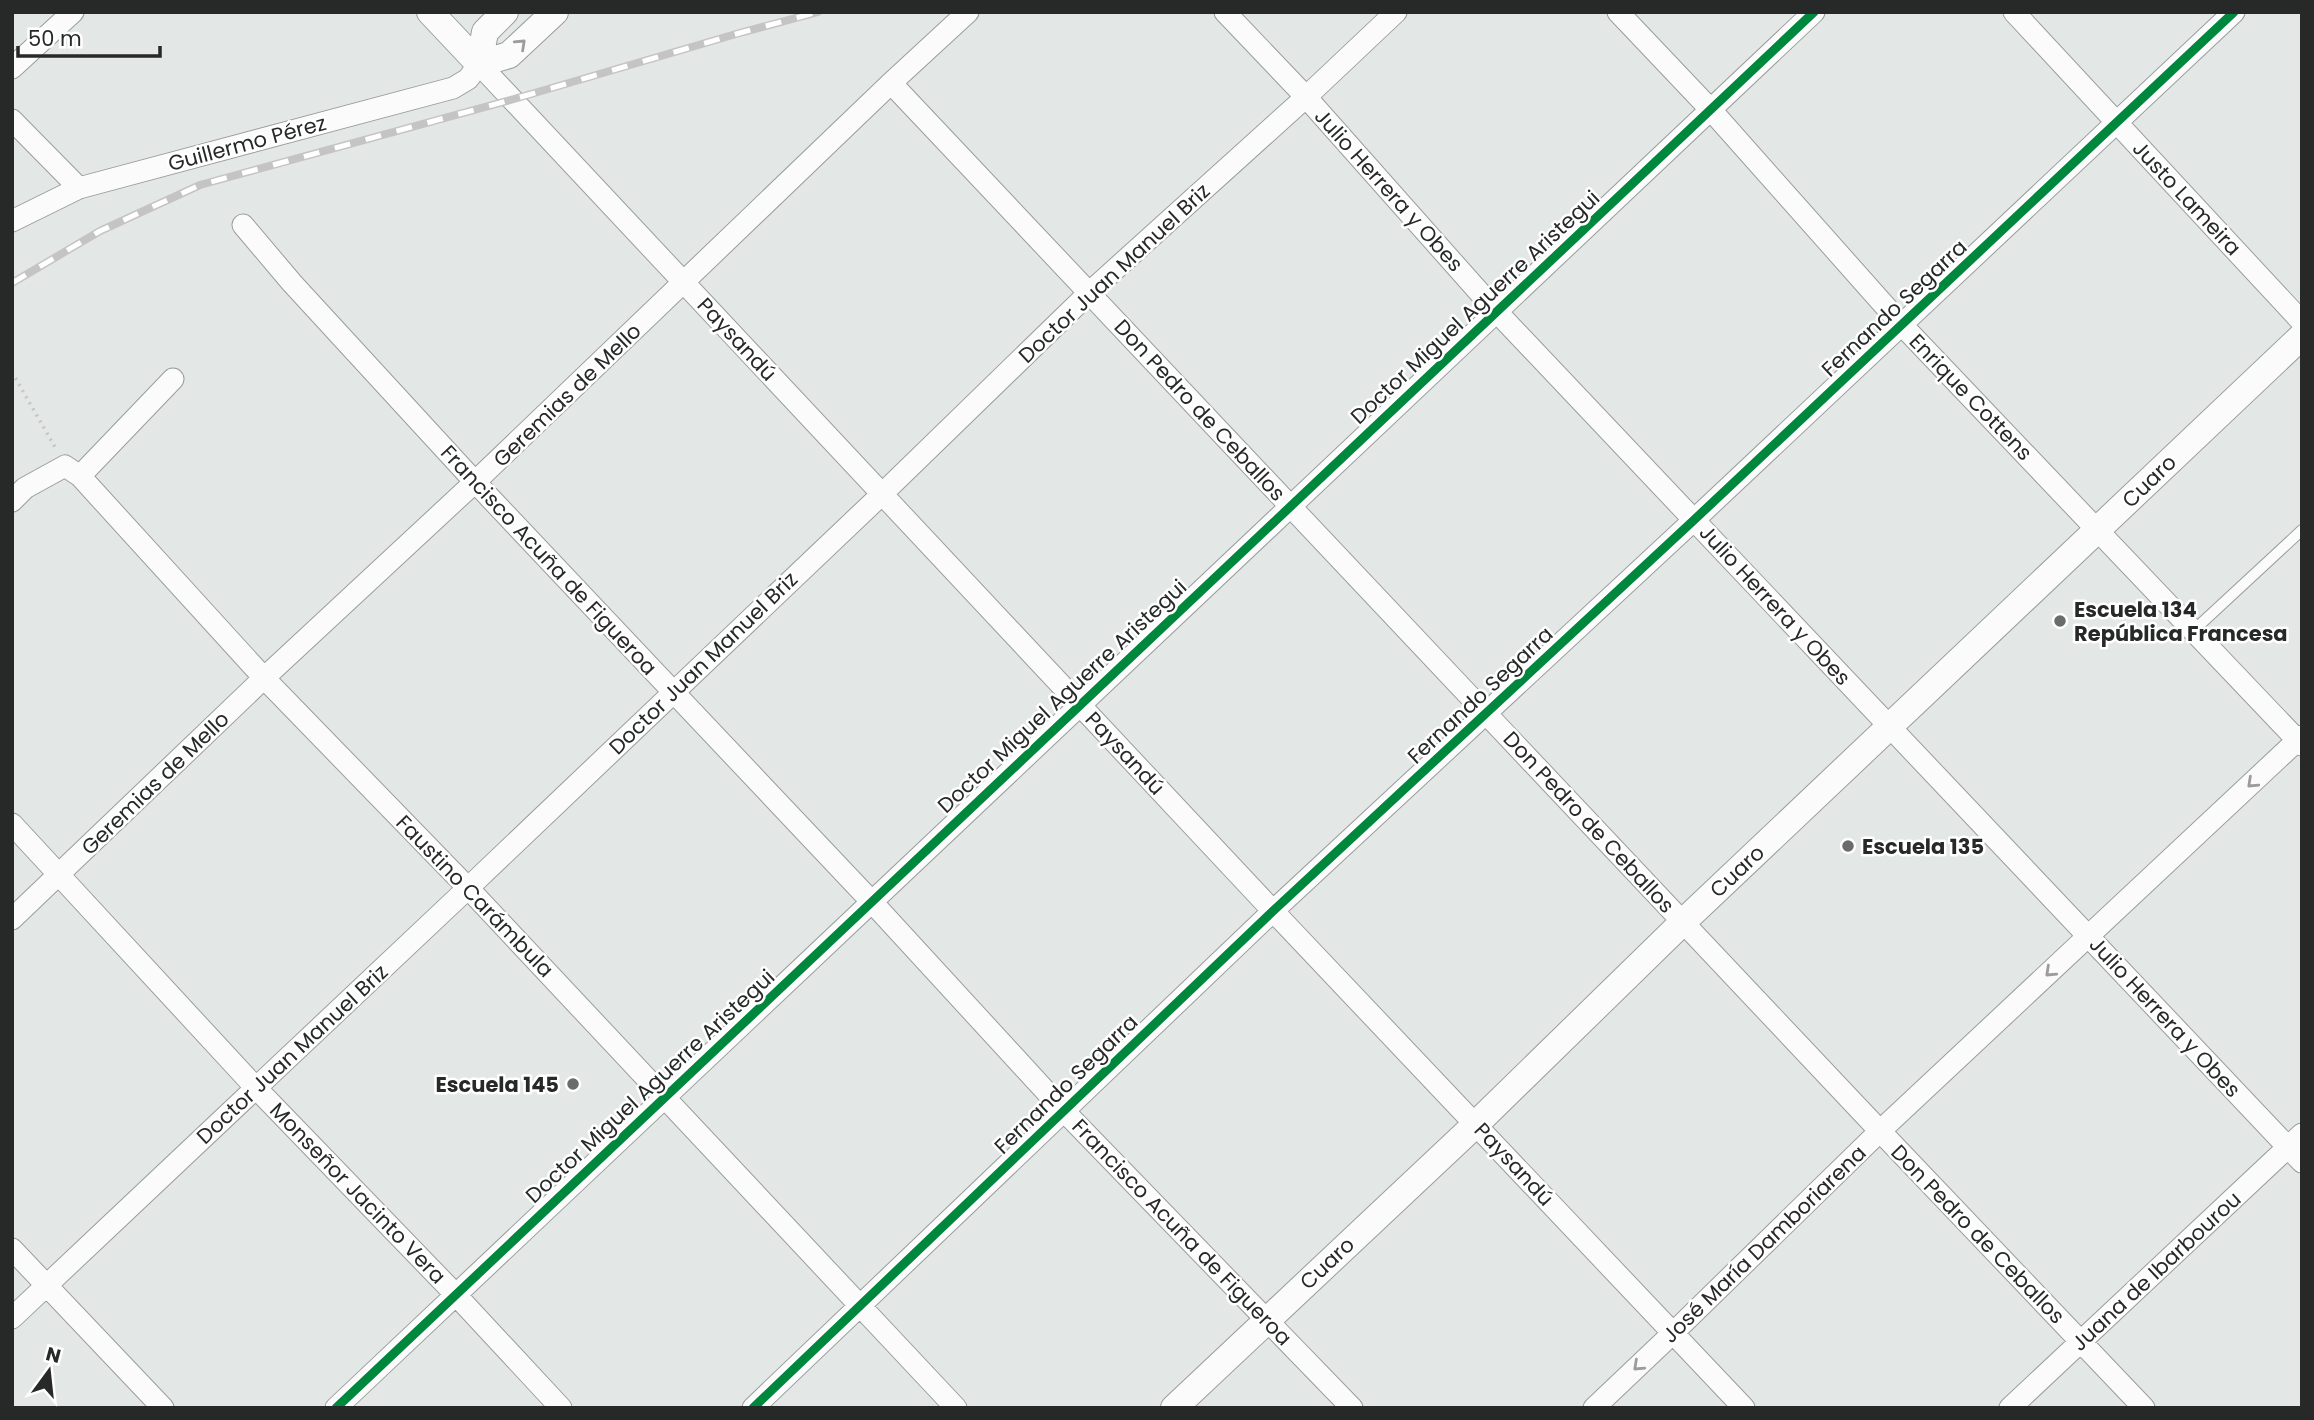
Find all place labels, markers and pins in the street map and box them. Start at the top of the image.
place label: Escuela 134 República Francesa [2074,595,2288,648]
marker: Escuela 134 República Francesa [2052,613,2068,629]
place label: Escuela 135 [1862,832,1984,861]
marker: Escuela 135 [1840,838,1856,854]
place label: Escuela 145 [435,1070,559,1099]
marker: Escuela 145 [565,1076,581,1092]

